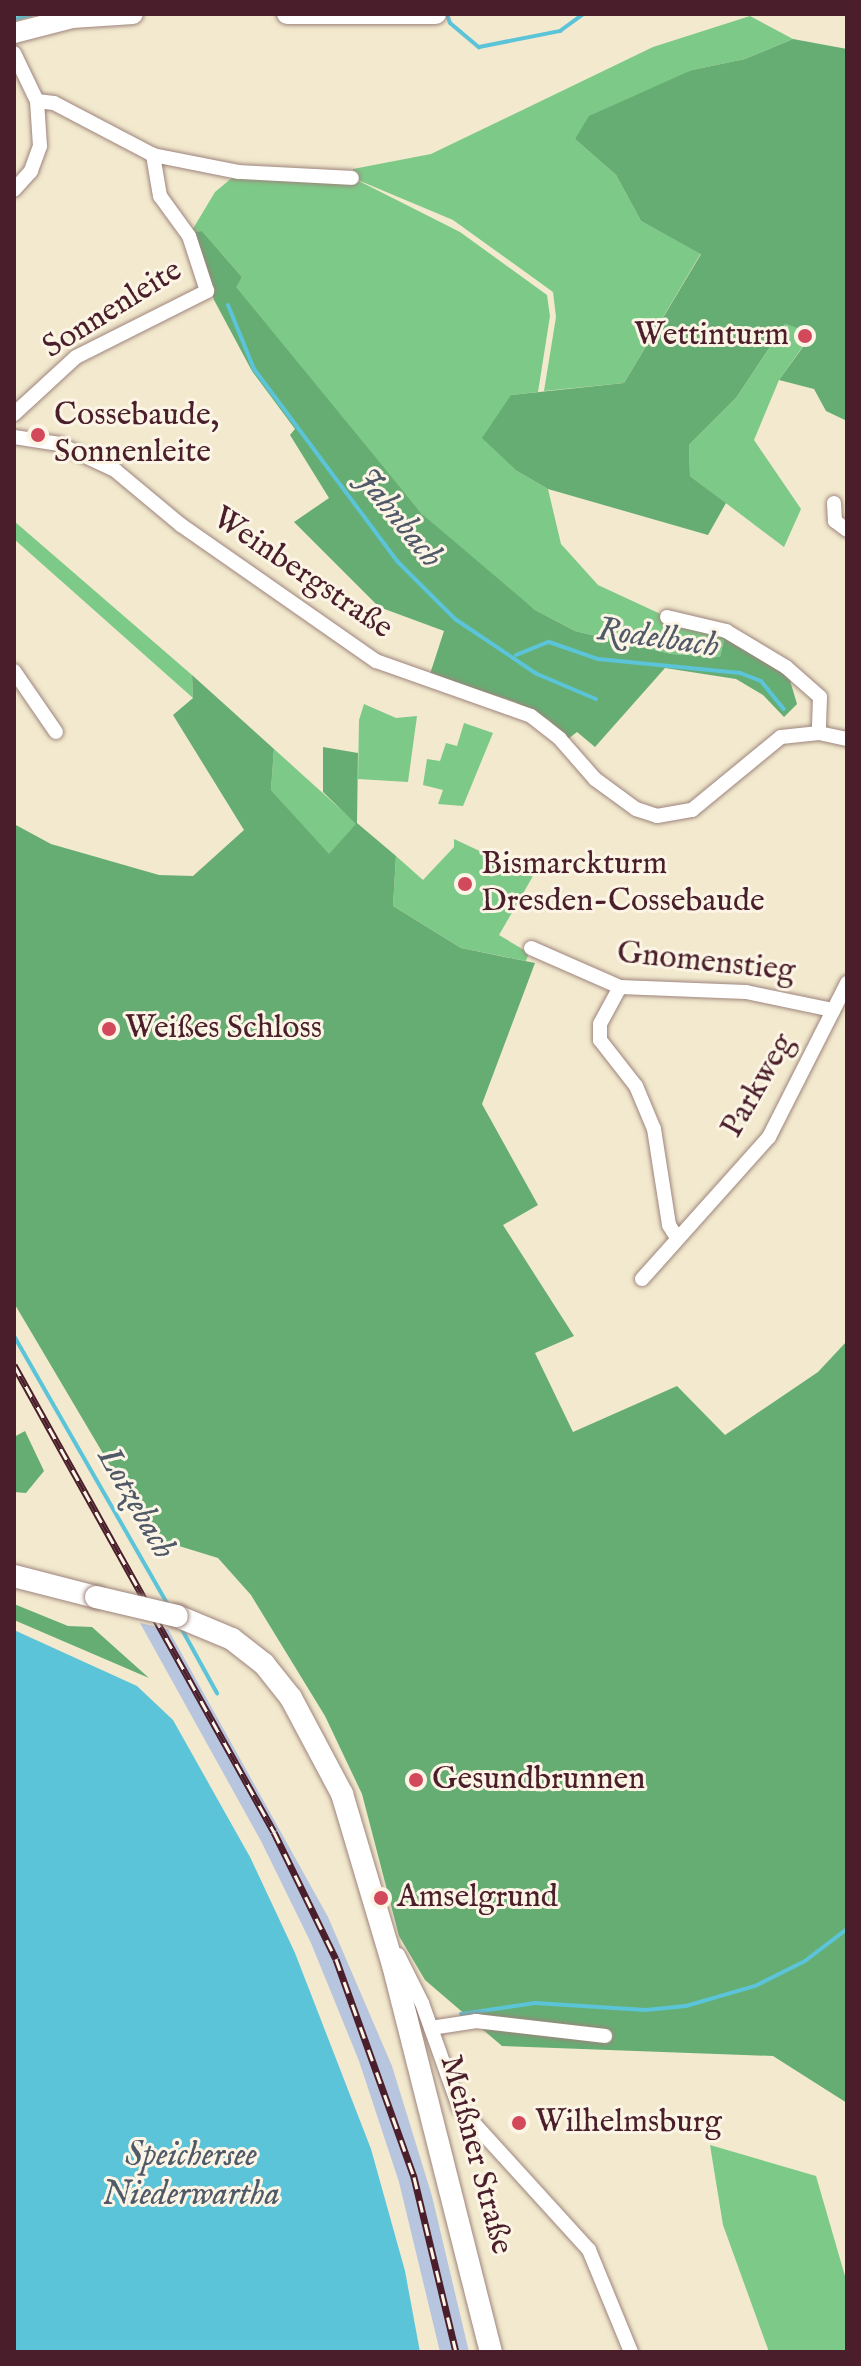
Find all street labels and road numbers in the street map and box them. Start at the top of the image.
street label: Sonnenleite [36,252,190,368]
street label: Weinbergstraße [205,500,399,648]
street label: Gnomenstieg [615,935,797,991]
street label: Parkweg [714,1027,804,1145]
street label: Meißner Straße [430,2051,520,2259]

